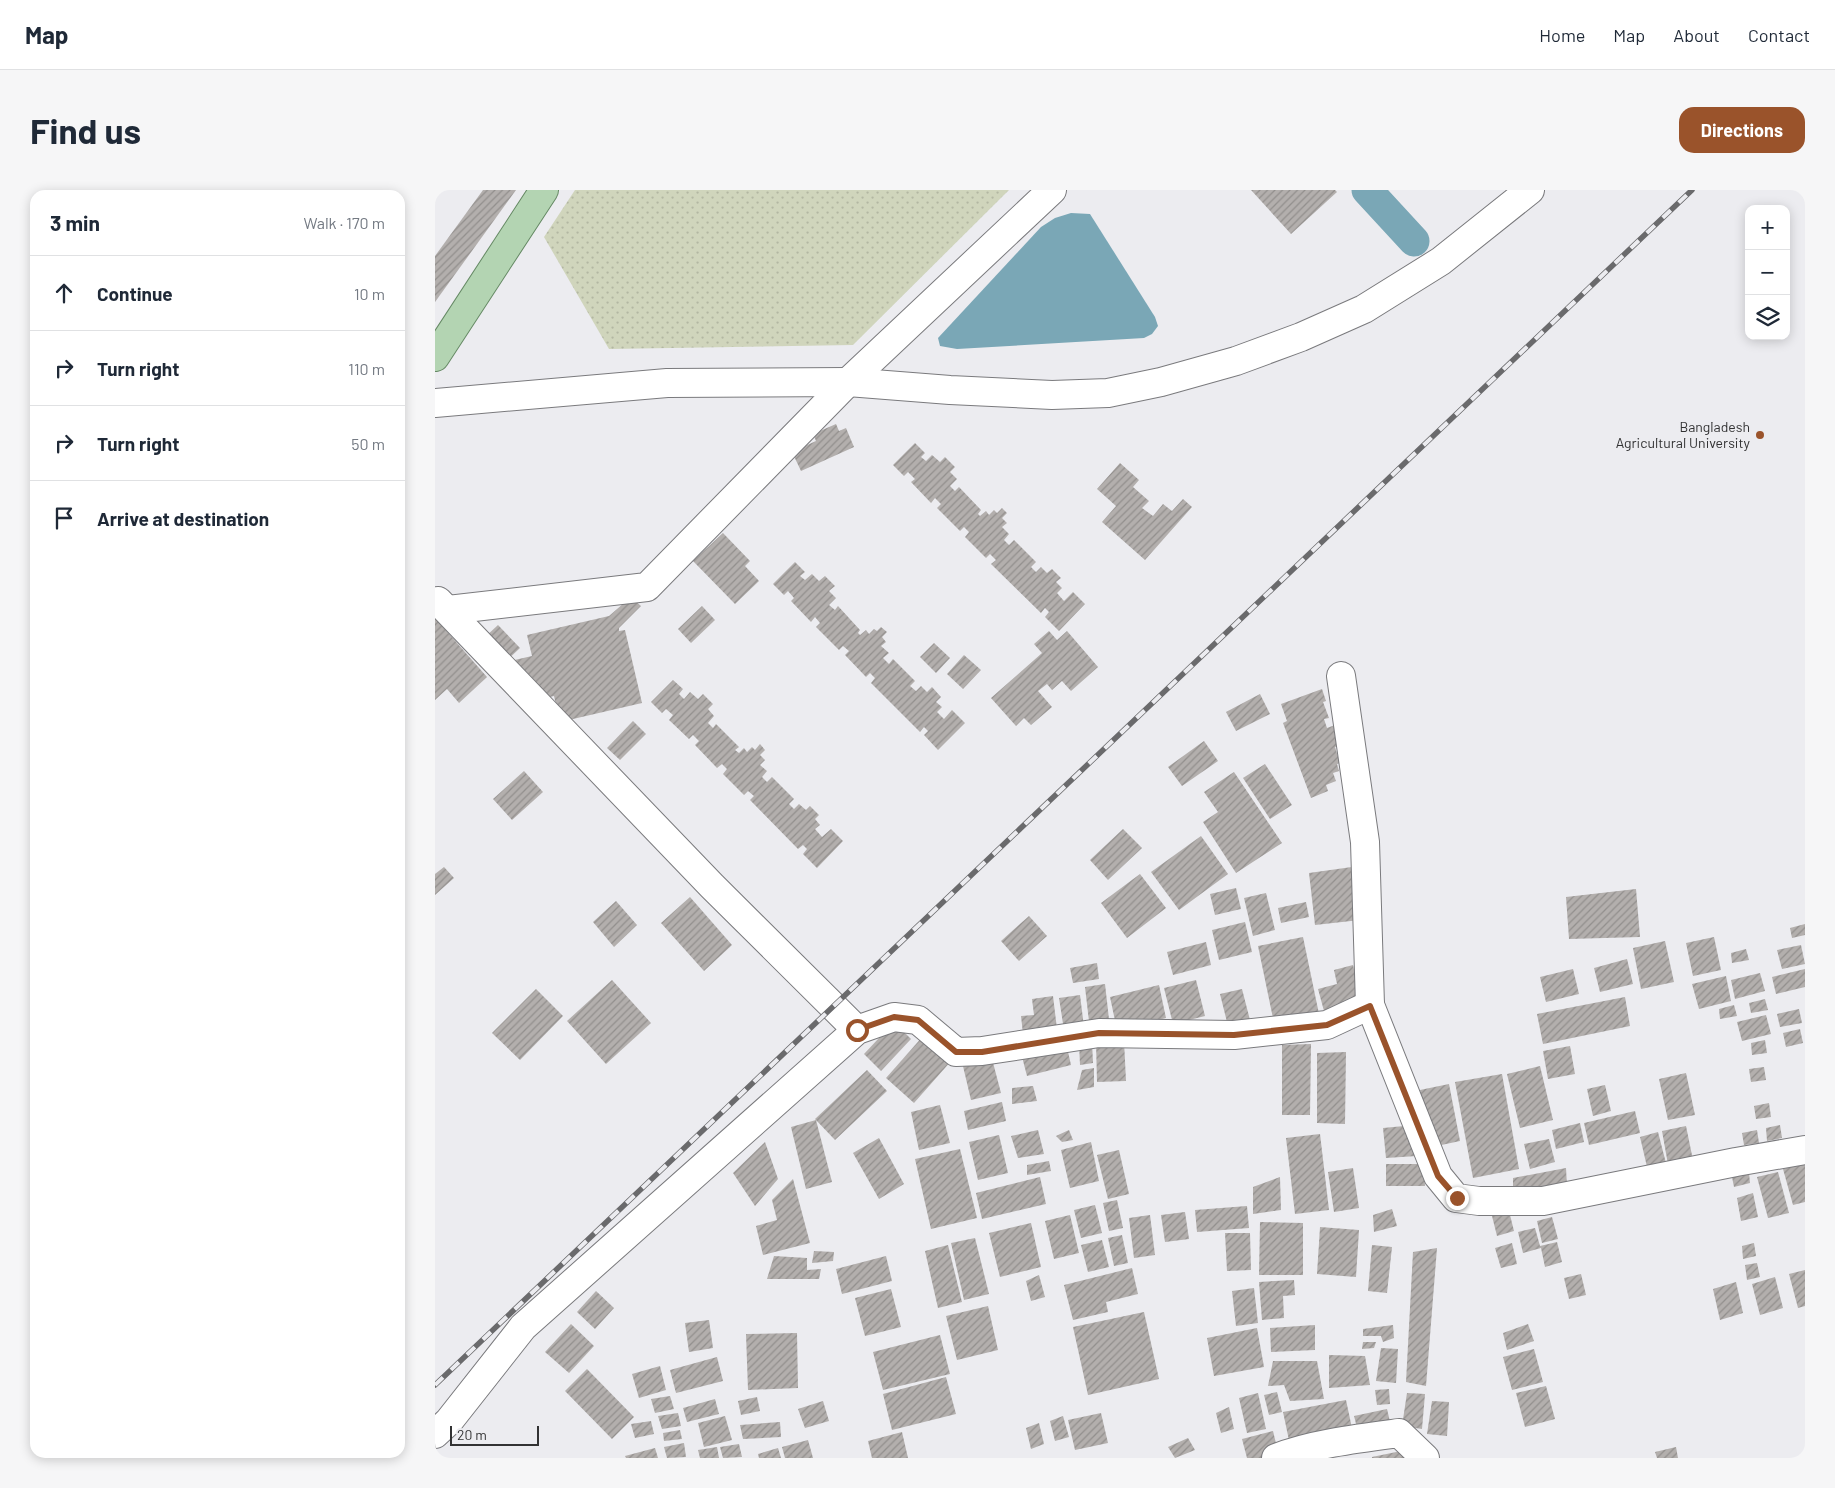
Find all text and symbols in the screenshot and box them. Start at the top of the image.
text: Map [25,20,68,49]
text: Home [1539,24,1585,46]
text: Map [1613,24,1645,46]
text: About [1673,24,1720,46]
text: Contact [1748,24,1810,46]
button: Directions [1679,107,1805,153]
text: Find us [30,109,141,151]
map controls [1745,205,1790,340]
button: + [1745,205,1790,250]
text: 3 min [50,210,100,235]
text: Walk · 170 m [303,213,385,232]
button: − [1745,250,1790,295]
icon: ahead [50,279,78,307]
text: Continue [97,282,173,305]
text: 10 m [354,284,385,303]
button: layers [1745,295,1790,340]
icon: right [50,354,78,382]
text: Turn right [97,357,179,380]
text: 110 m [348,359,385,378]
place label: Bangladesh Agricultural University [1616,418,1751,451]
icon: right [50,429,78,457]
marker: Bangladesh Agricultural University [1754,429,1766,441]
text: Turn right [97,432,179,455]
text: 50 m [351,434,385,453]
icon: arrive [50,504,78,532]
text: Arrive at destination [97,507,269,530]
route start [846,1019,869,1042]
route end [1446,1187,1469,1210]
scale bar [450,1423,539,1446]
text: 20 m [457,1426,487,1443]

